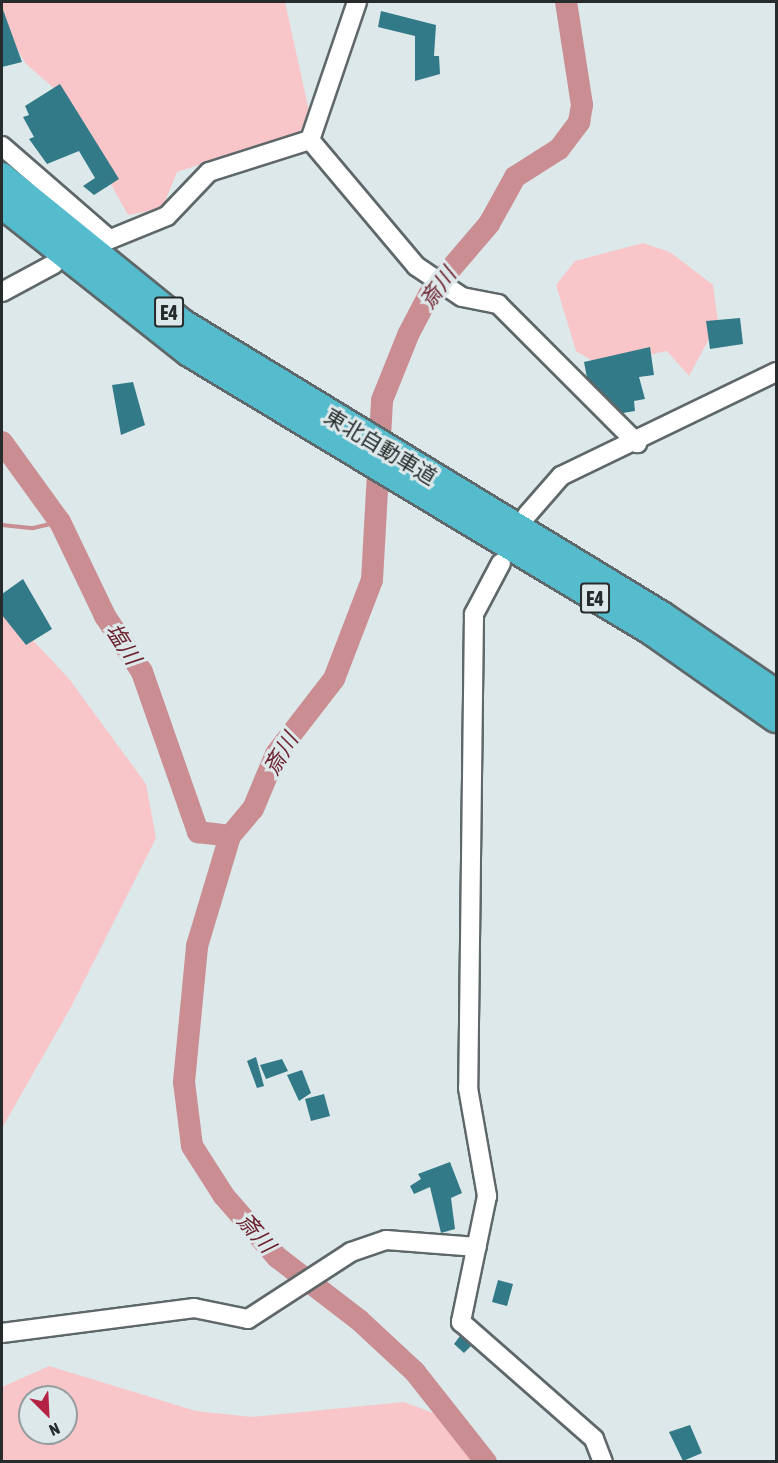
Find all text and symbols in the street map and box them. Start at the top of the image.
water label: 斎川 [414,262,462,314]
road number: E4 [154,295,184,329]
street label: 東北自動車道 [321,403,441,489]
road number: E4 [580,581,610,615]
water label: 塩川 [100,618,146,670]
water label: 斎川 [258,728,304,780]
water label: 斎川 [232,1208,280,1258]
north arrow [18,1385,78,1445]
text: N [47,1419,62,1440]

